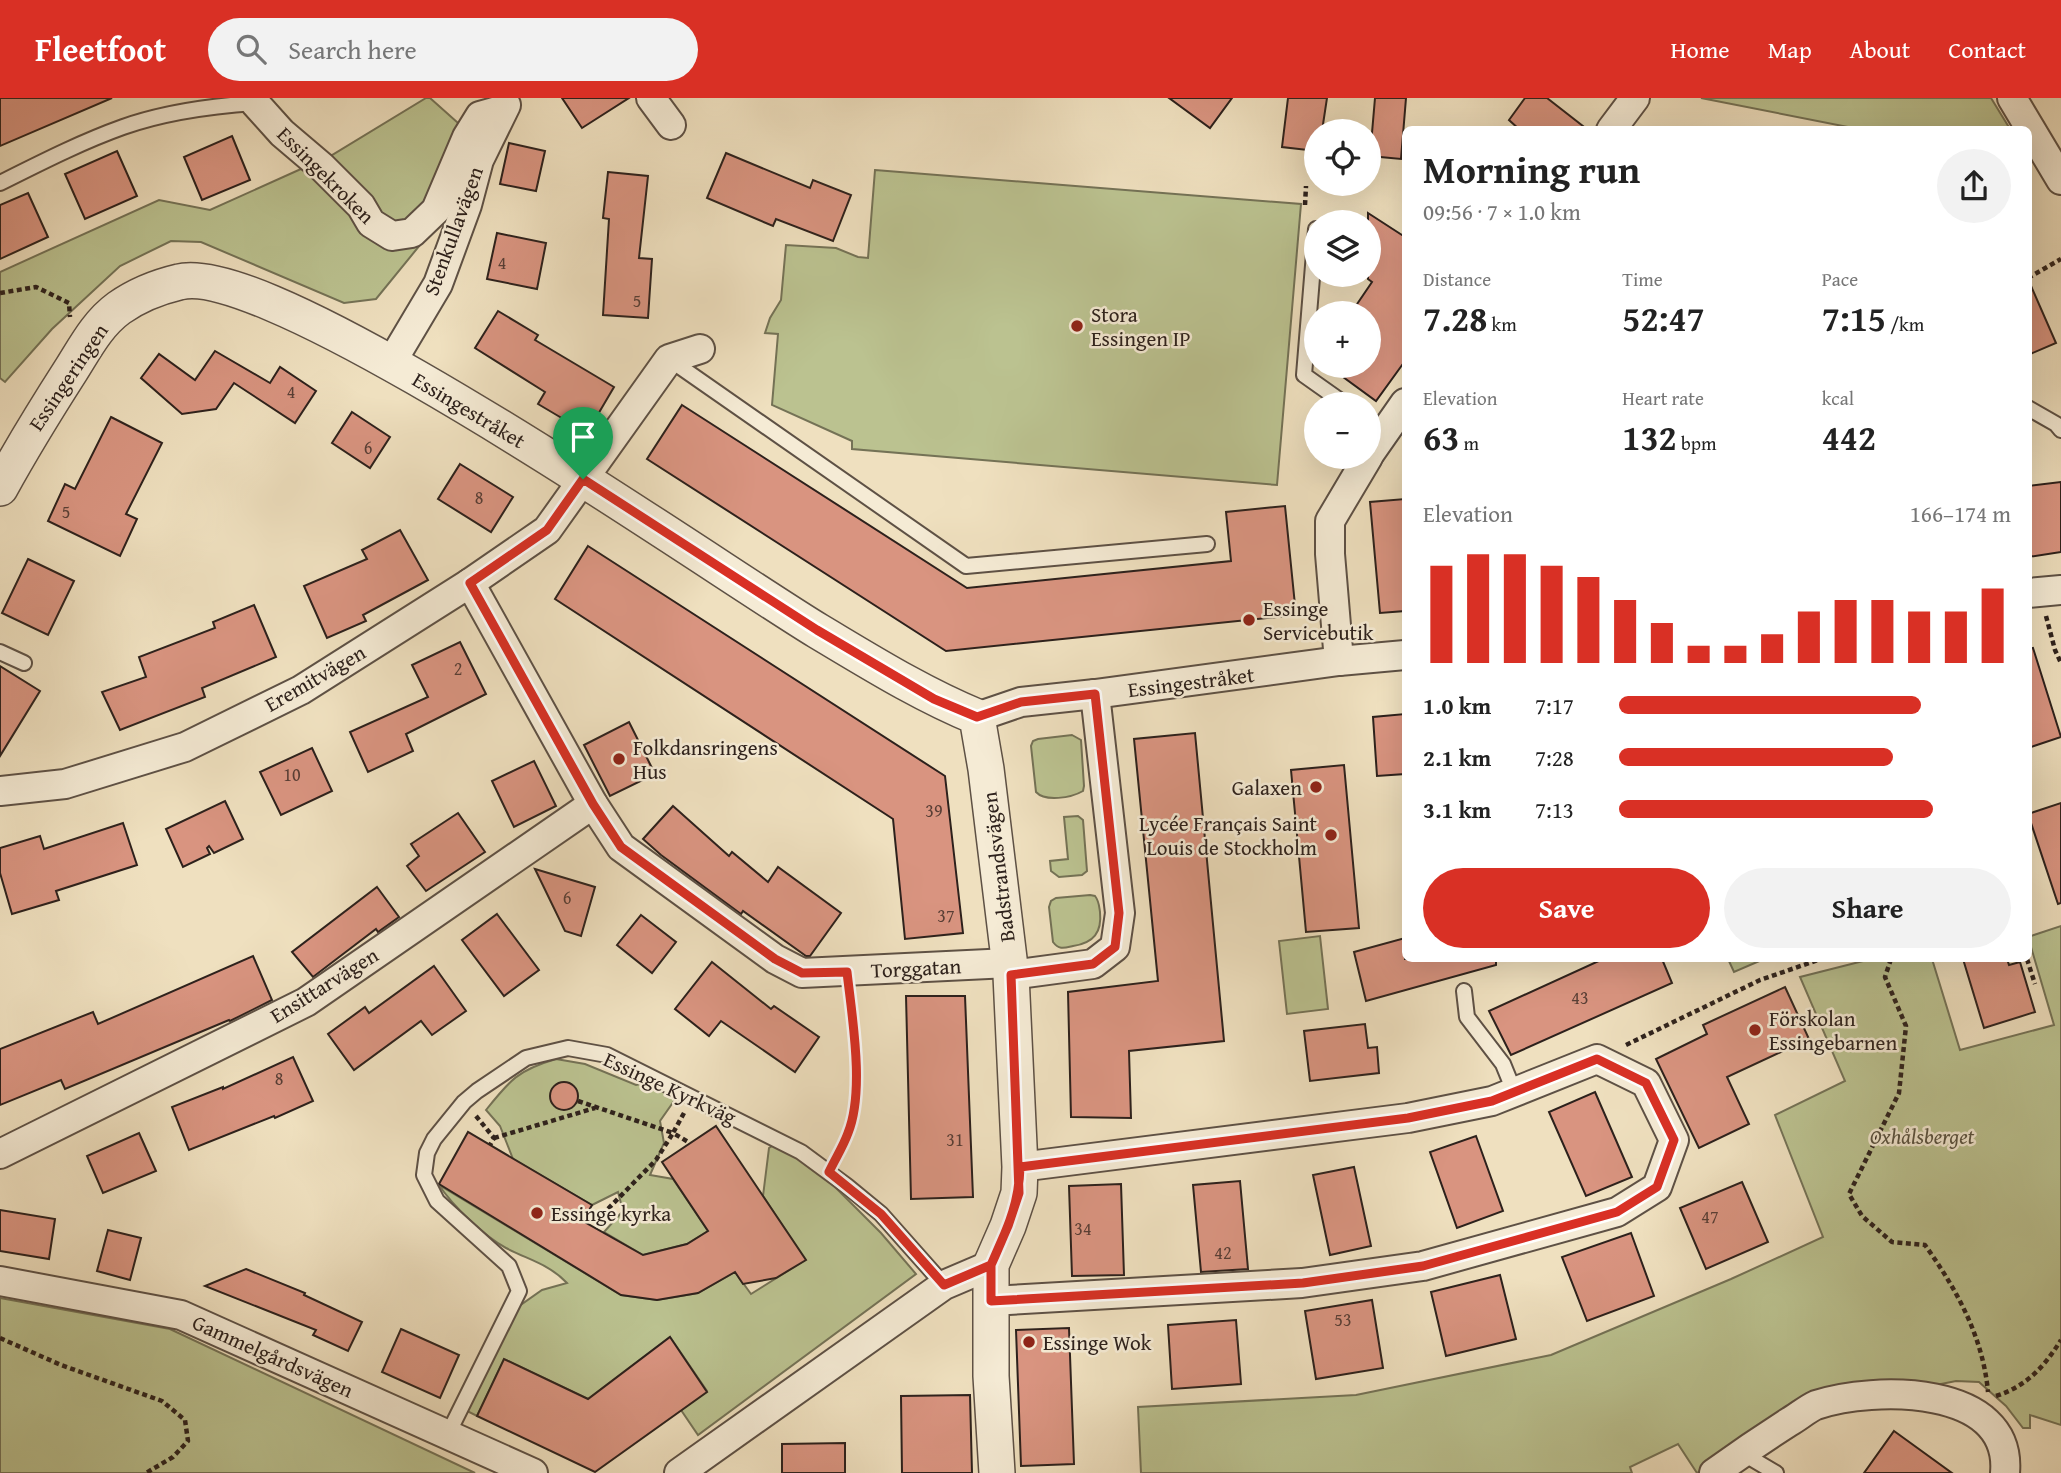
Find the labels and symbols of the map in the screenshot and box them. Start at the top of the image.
street label: Essingekroken [270,119,382,231]
street label: Stenkullavägen [415,162,491,300]
house number: 4 [498,249,506,276]
house number: 5 [633,287,641,314]
place label: Stora Essingen IP [1091,299,1190,354]
street label: Essingeringen [21,317,116,437]
marker: Stora Essingen IP [1069,318,1085,334]
street label: Essingestråket [407,364,532,456]
house number: 4 [287,378,295,405]
pin [553,407,613,479]
house number: 6 [364,434,372,461]
house number: 8 [475,484,483,511]
house number: 5 [62,498,70,525]
place label: Essinge Servicebutik [1263,593,1374,648]
marker: Essinge Servicebutik [1241,612,1257,628]
street label: Eremitvägen [259,637,371,719]
house number: 2 [454,655,462,682]
street label: Essingestråket [1126,659,1257,705]
place label: Folkdansringens Hus [633,732,778,787]
marker: Folkdansringens Hus [611,751,627,767]
house number: 10 [283,761,301,788]
place label: Galaxen [1232,772,1302,803]
marker: Galaxen [1308,779,1324,795]
street label: Badstrandsvägen [973,790,1023,944]
house number: 39 [925,797,943,824]
place label: Lycée Français Saint Louis de Stockholm [1139,808,1318,863]
marker: Lycée Français Saint Louis de Stockholm [1323,827,1339,843]
house number: 6 [563,884,571,911]
house number: 37 [937,902,955,929]
street label: Ensittarvägen [264,939,384,1031]
street label: Torggatan [870,950,962,986]
house number: 43 [1571,984,1589,1011]
place label: Förskolan Essingebarnen [1769,1003,1897,1058]
marker: Förskolan Essingebarnen [1747,1022,1763,1038]
street label: Essinge Kyrkväg [599,1044,742,1132]
house number: 8 [275,1065,283,1092]
park label: Oxhålsberget [1870,1121,1975,1152]
house number: 31 [946,1126,964,1153]
place label: Essinge kyrka [551,1198,671,1229]
house number: 47 [1701,1203,1719,1230]
marker: Essinge kyrka [529,1205,545,1221]
house number: 34 [1074,1215,1092,1242]
house number: 42 [1214,1239,1232,1266]
house number: 53 [1334,1306,1352,1333]
street label: Gammelgårdsvägen [188,1307,359,1405]
place label: Essinge Wok [1043,1327,1152,1358]
marker: Essinge Wok [1021,1334,1037,1350]

